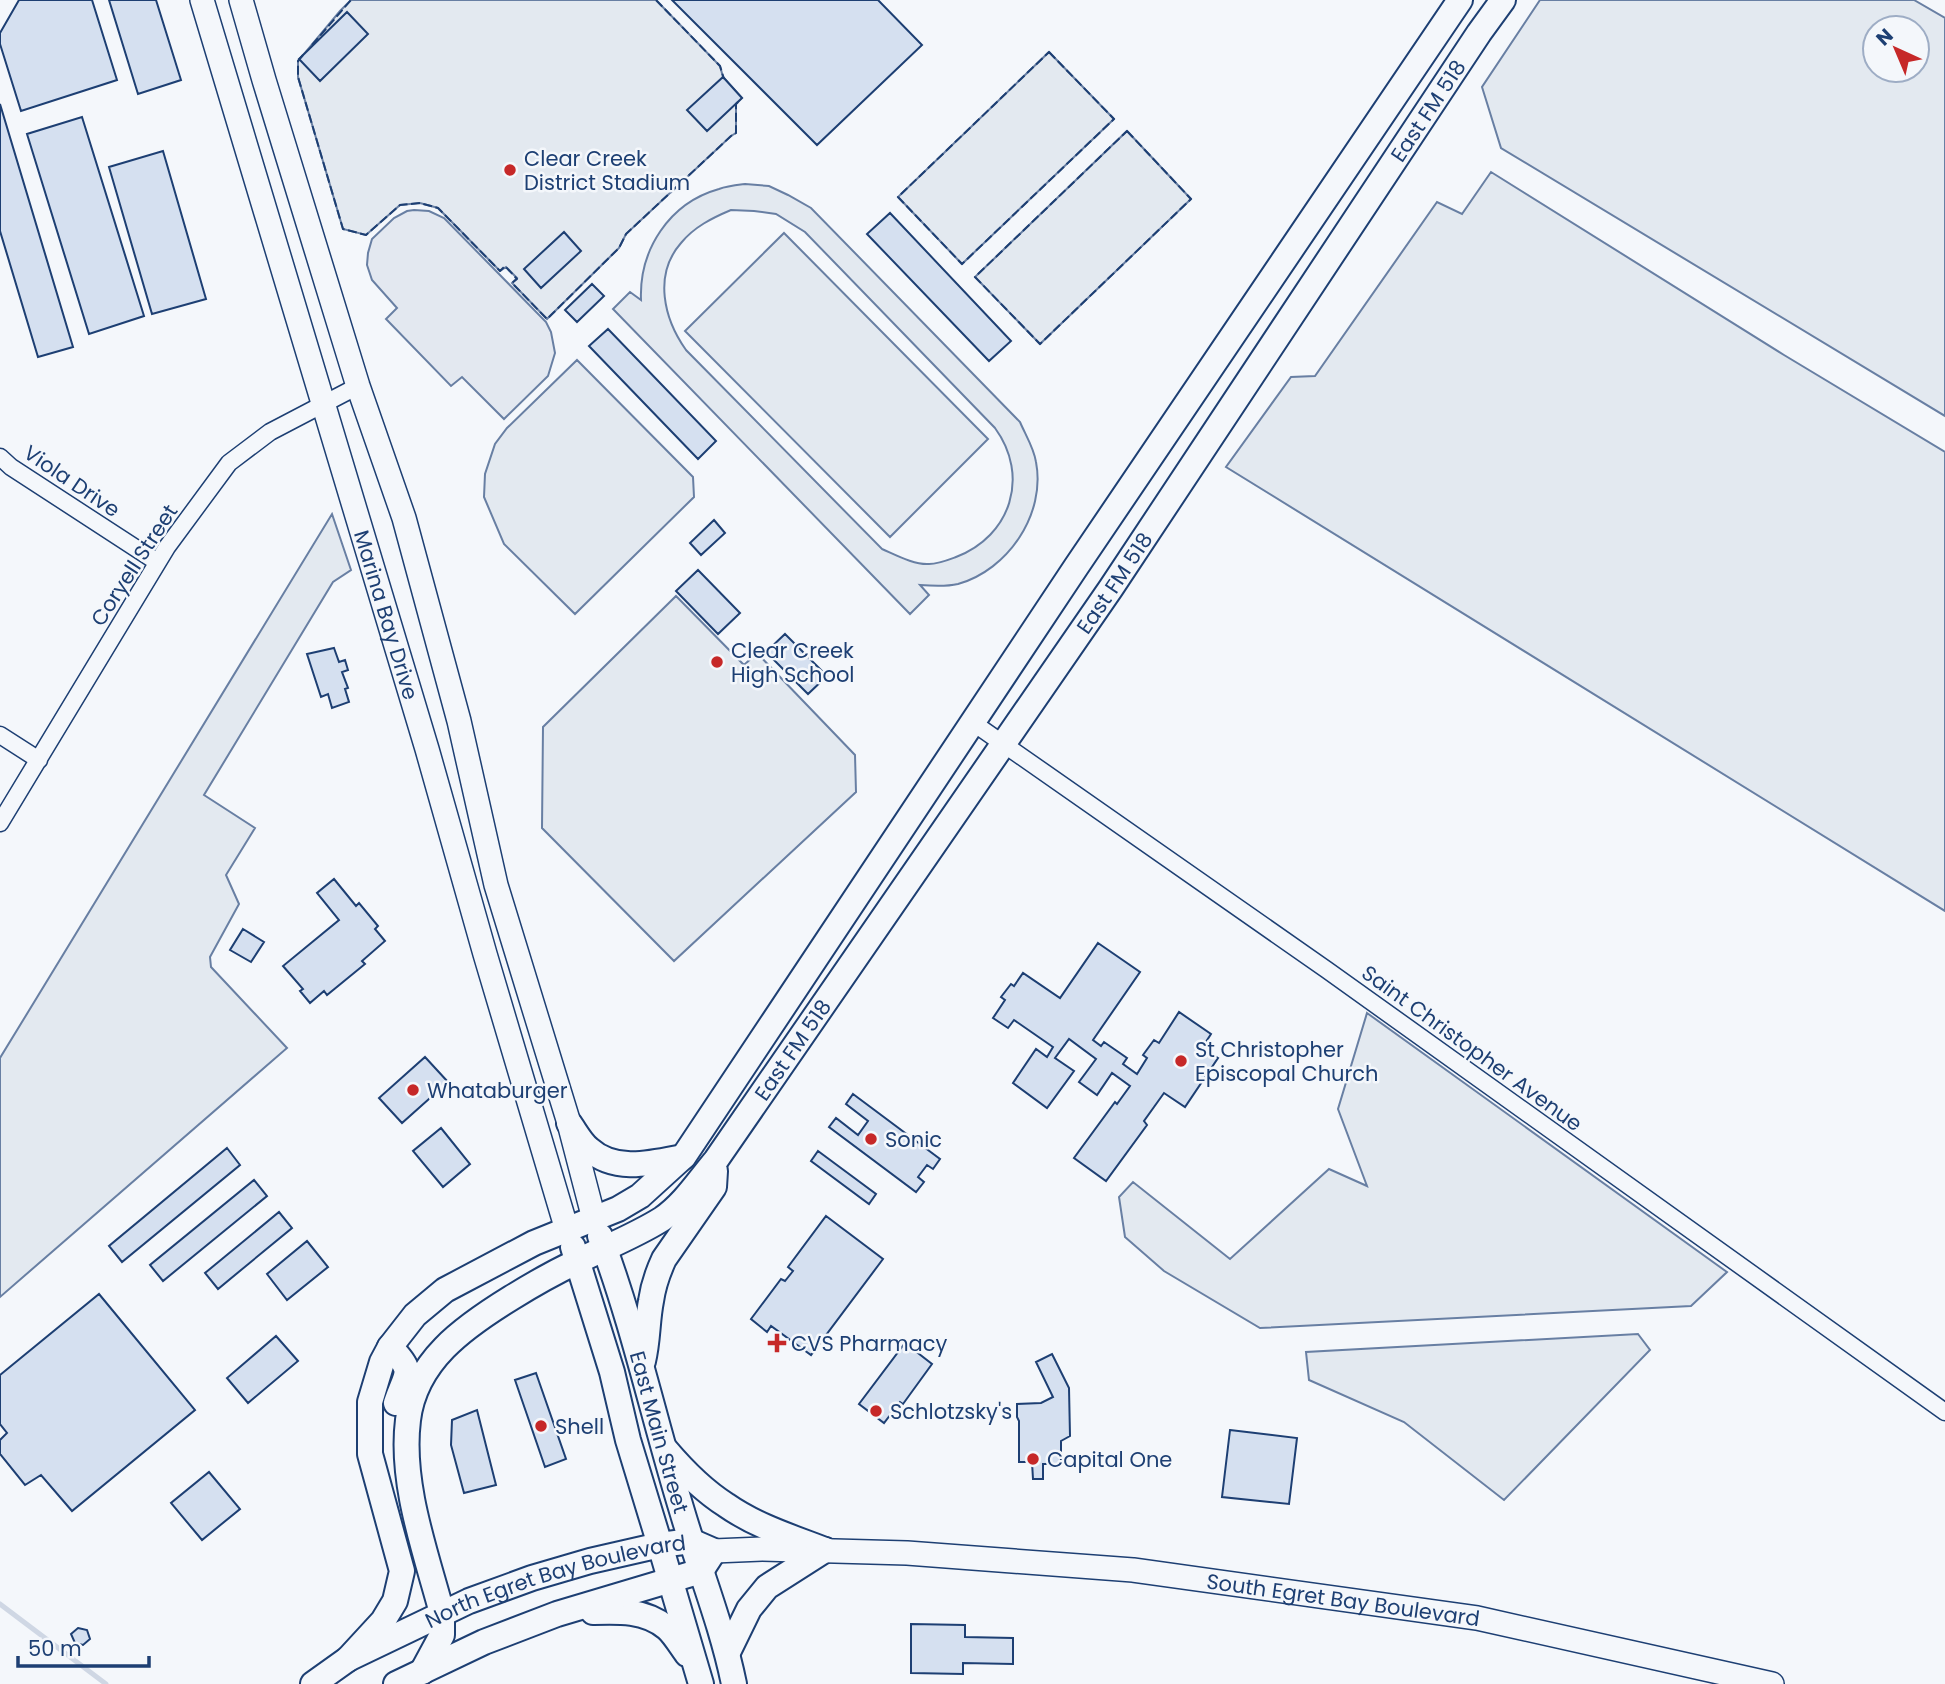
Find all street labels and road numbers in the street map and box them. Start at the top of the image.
street label: East FM 518 [1383,54,1472,167]
street label: Viola Drive [18,438,126,524]
street label: Coryell Street [84,498,184,632]
street label: East FM 518 [1069,526,1159,639]
street label: Marina Bay Drive [348,527,426,703]
street label: Saint Christopher Avenue [1356,958,1588,1138]
street label: East FM 518 [747,993,837,1106]
street label: East Main Street [623,1348,696,1517]
street label: North Egret Bay Boulevard [420,1527,687,1635]
street label: South Egret Bay Boulevard [1205,1566,1482,1633]

